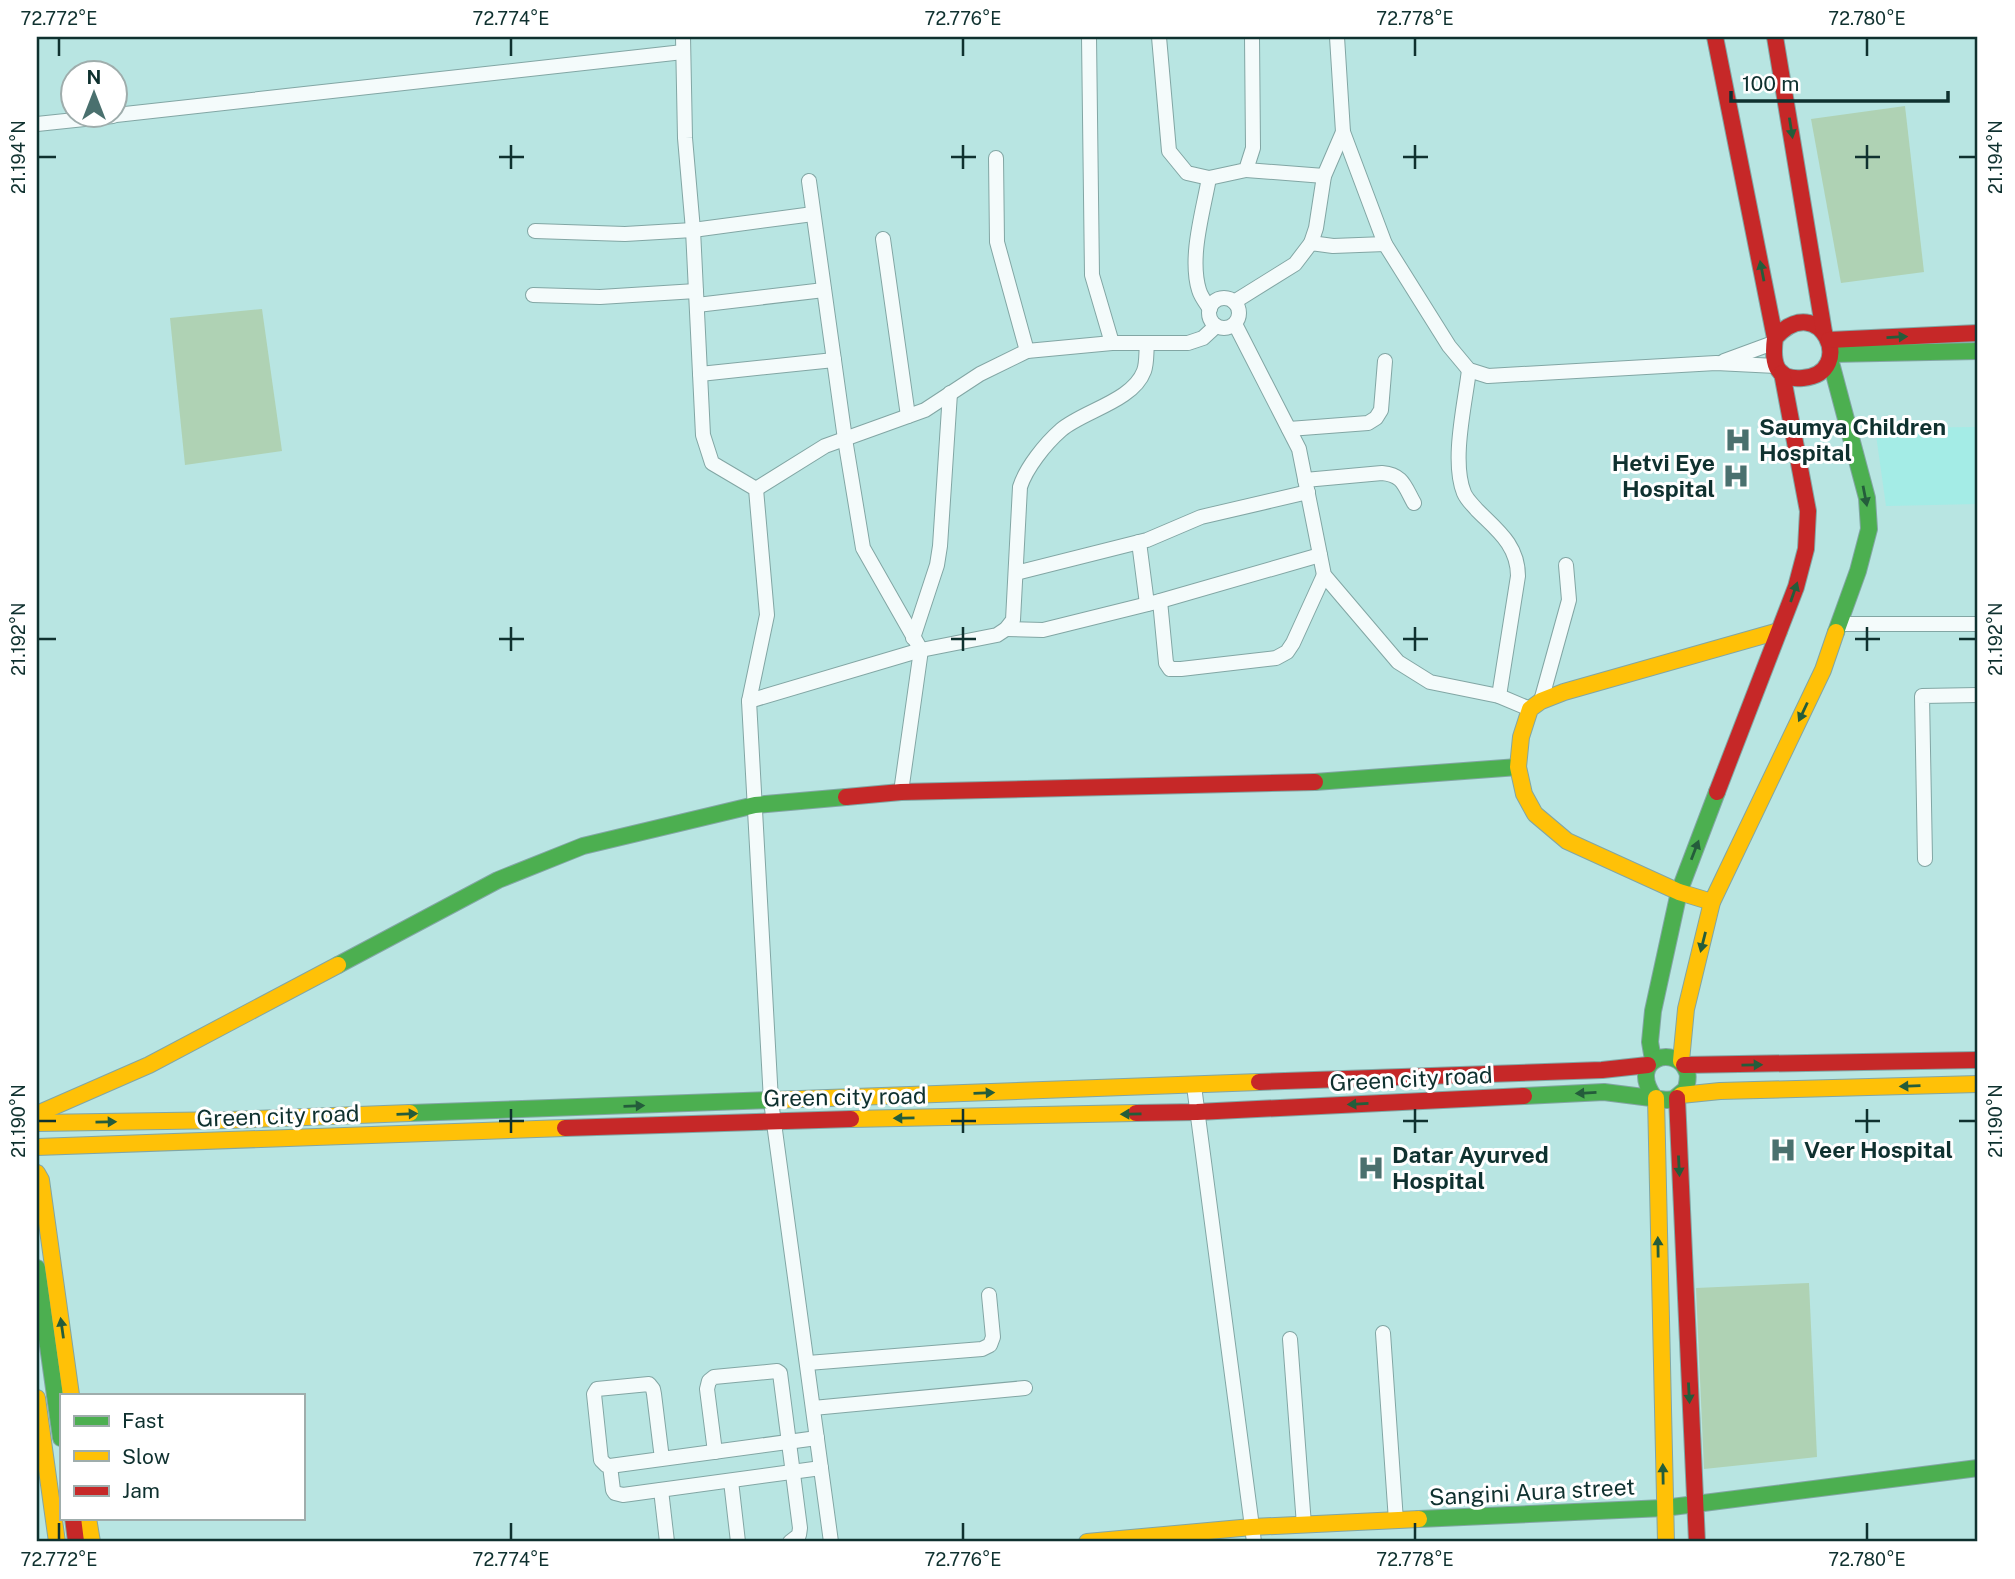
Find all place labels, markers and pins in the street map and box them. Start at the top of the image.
place label: Saumya Children Hospital [1759,413,1946,466]
hospital icon: Saumya Children Hospital [1723,425,1753,455]
place label: Hetvi Eye Hospital [1612,449,1715,502]
hospital icon: Hetvi Eye Hospital [1721,461,1751,491]
hospital icon: Veer Hospital [1768,1135,1798,1165]
place label: Veer Hospital [1804,1136,1953,1163]
place label: Datar Ayurved Hospital [1392,1141,1549,1194]
hospital icon: Datar Ayurved Hospital [1356,1153,1386,1183]

